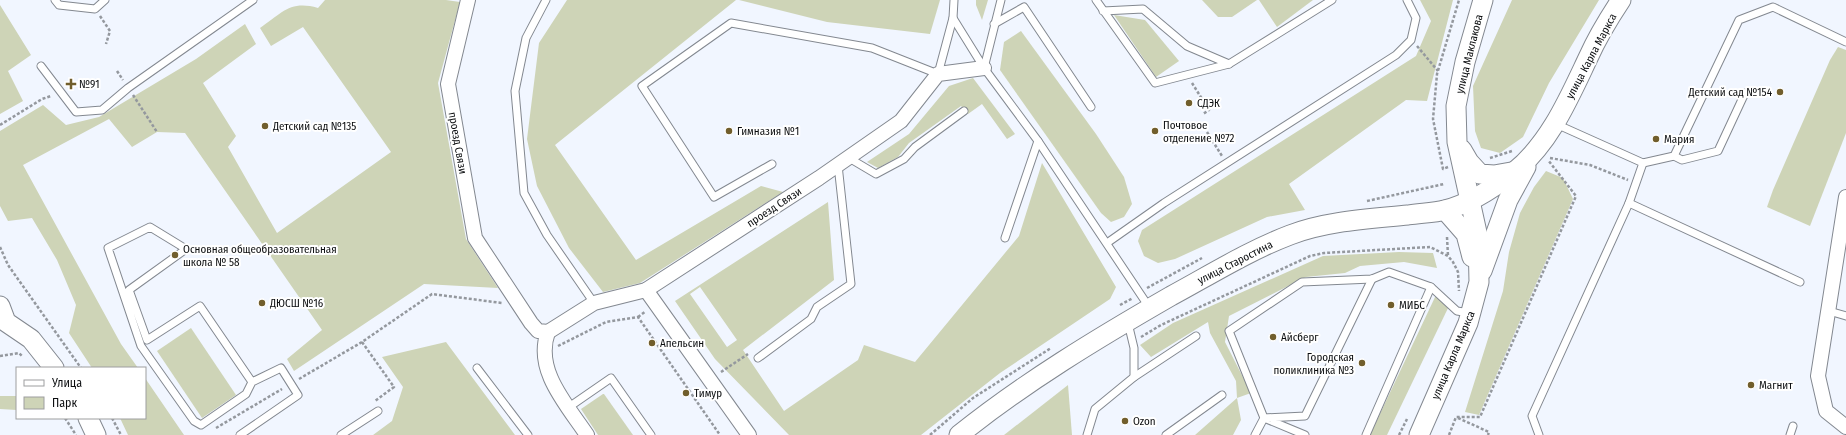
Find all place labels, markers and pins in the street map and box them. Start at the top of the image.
place label: №91 [79,78,100,91]
marker: №91 [66,79,76,89]
place label: Детский сад №154 [1687,86,1773,99]
marker: Детский сад №154 [1775,87,1785,97]
place label: СДЭК [1197,97,1220,110]
marker: СДЭК [1184,98,1194,108]
place label: Почтовое отделение №72 [1163,119,1235,145]
place label: Детский сад №135 [272,120,356,133]
marker: Детский сад №135 [260,121,270,131]
place label: Гимназия №1 [737,125,799,138]
marker: Гимназия №1 [724,126,734,136]
marker: Почтовое отделение №72 [1150,126,1160,136]
place label: Мария [1664,133,1694,146]
marker: Мария [1651,134,1661,144]
place label: Основная общеобразовательная школа № 58 [183,243,337,269]
marker: Основная общеобразовательная школа № 58 [170,250,180,260]
place label: ДЮСШ №16 [269,297,324,310]
marker: ДЮСШ №16 [257,298,267,308]
place label: МИБС [1399,299,1425,312]
marker: МИБС [1386,300,1396,310]
place label: Айсберг [1281,331,1319,344]
marker: Айсберг [1268,332,1278,342]
place label: Апельсин [660,337,704,350]
marker: Апельсин [647,338,657,348]
place label: Городская поликлиника №3 [1273,351,1354,377]
marker: Городская поликлиника №3 [1357,358,1367,368]
place label: Магнит [1759,379,1793,392]
marker: Магнит [1746,380,1756,390]
place label: Тимур [694,387,722,400]
marker: Тимур [681,388,691,398]
place label: Ozon [1133,415,1156,428]
marker: Ozon [1120,416,1130,426]

